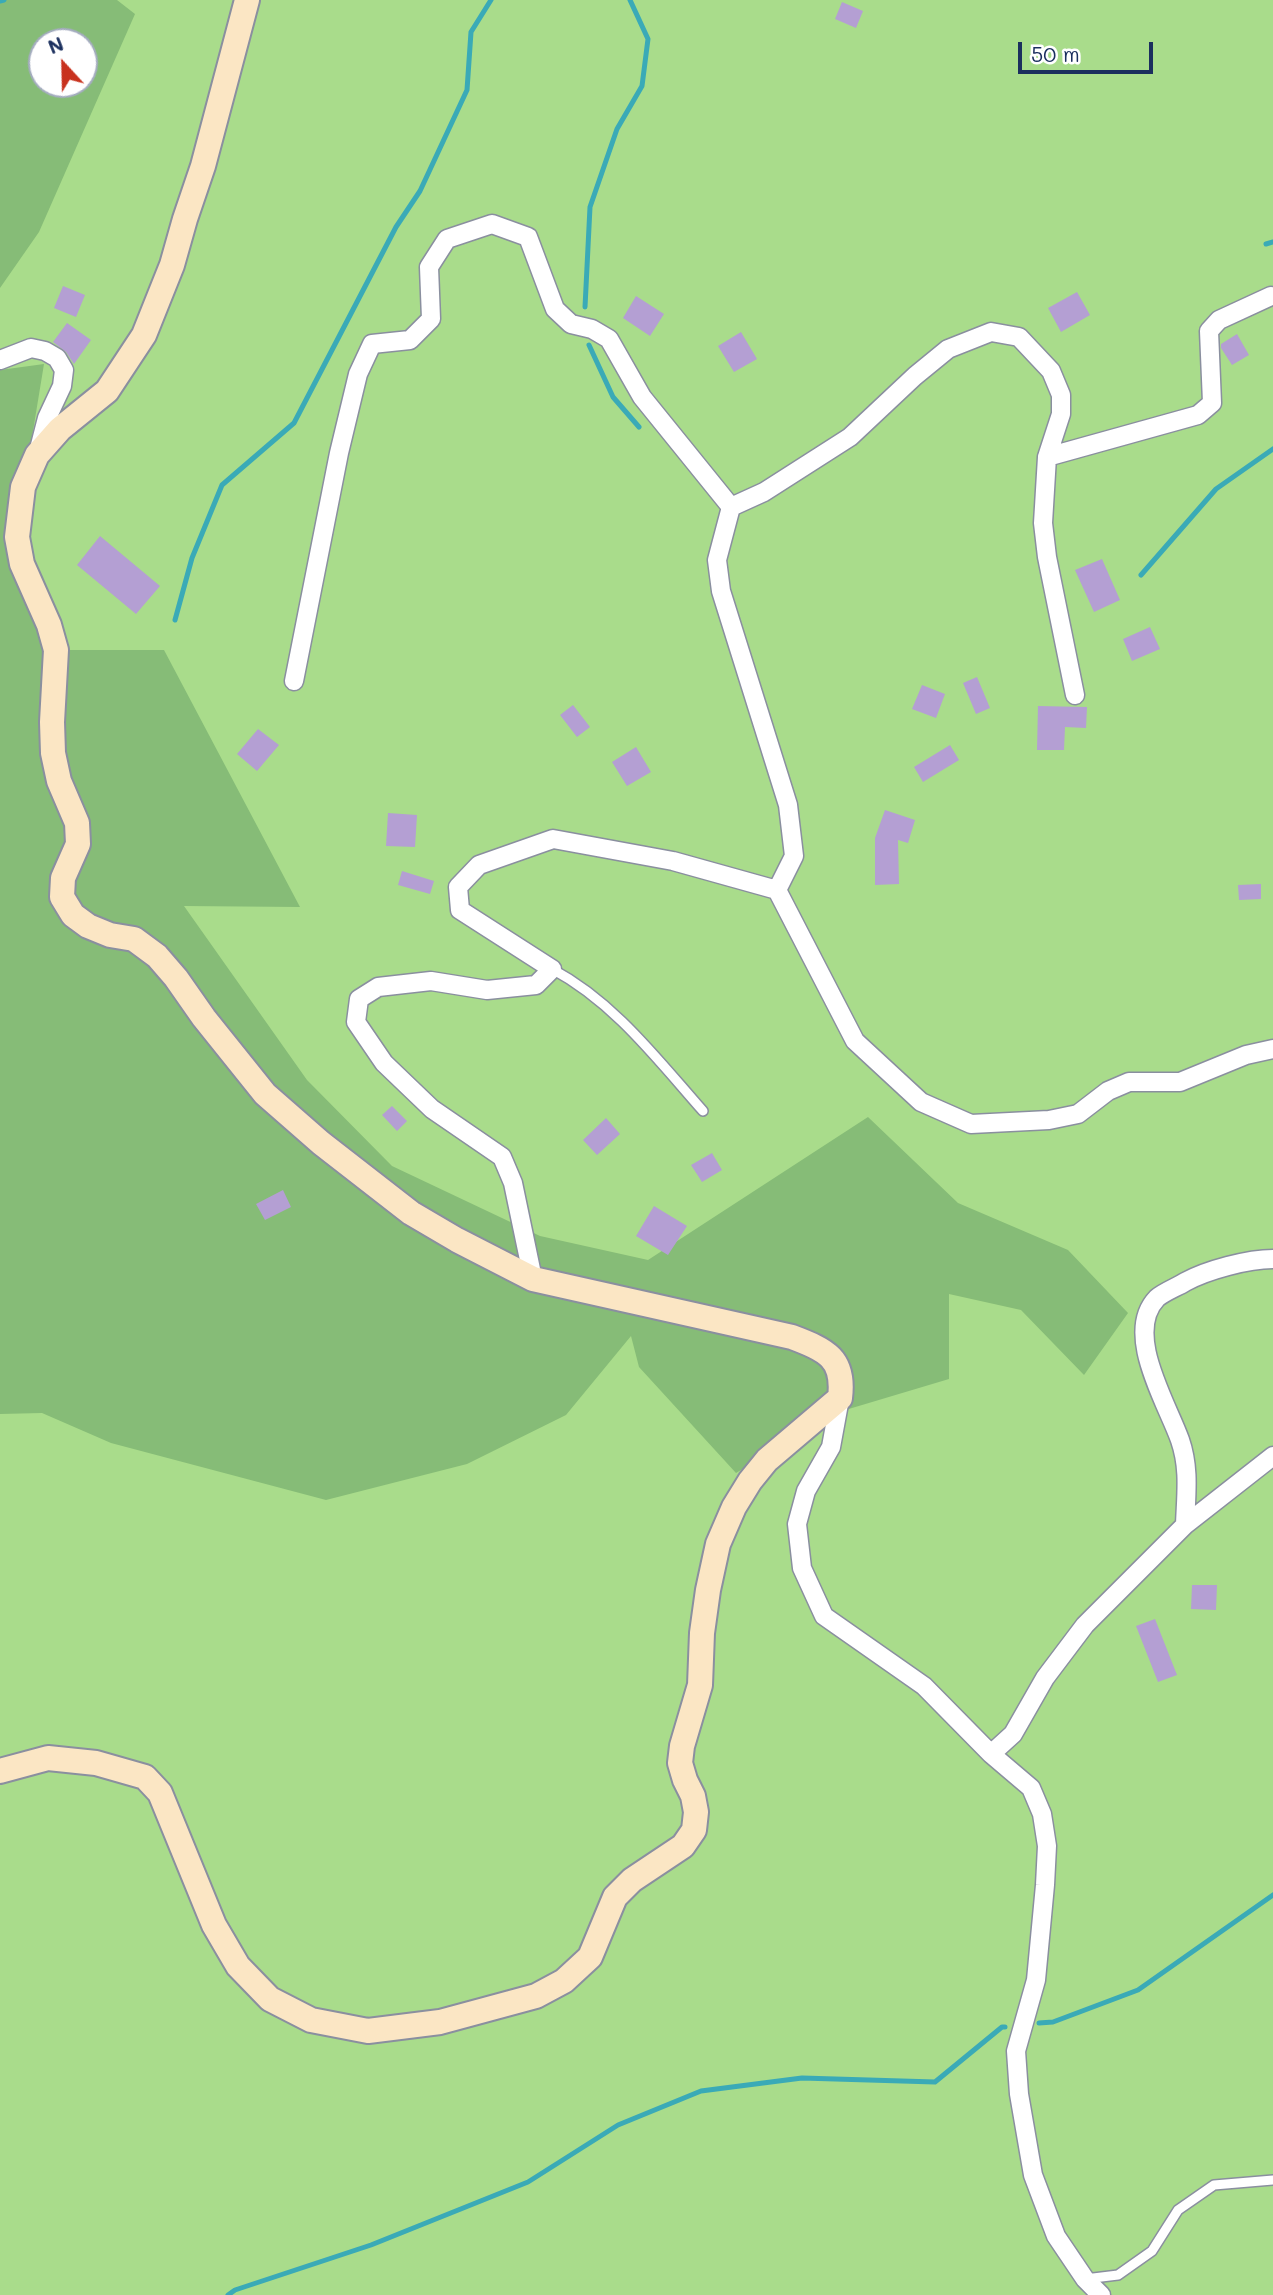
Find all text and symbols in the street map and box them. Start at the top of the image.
north arrow [28,28,98,98]
scale bar [1021,28,1156,72]
text: N [44,31,67,59]
text: 50 m [1031,40,1080,67]

